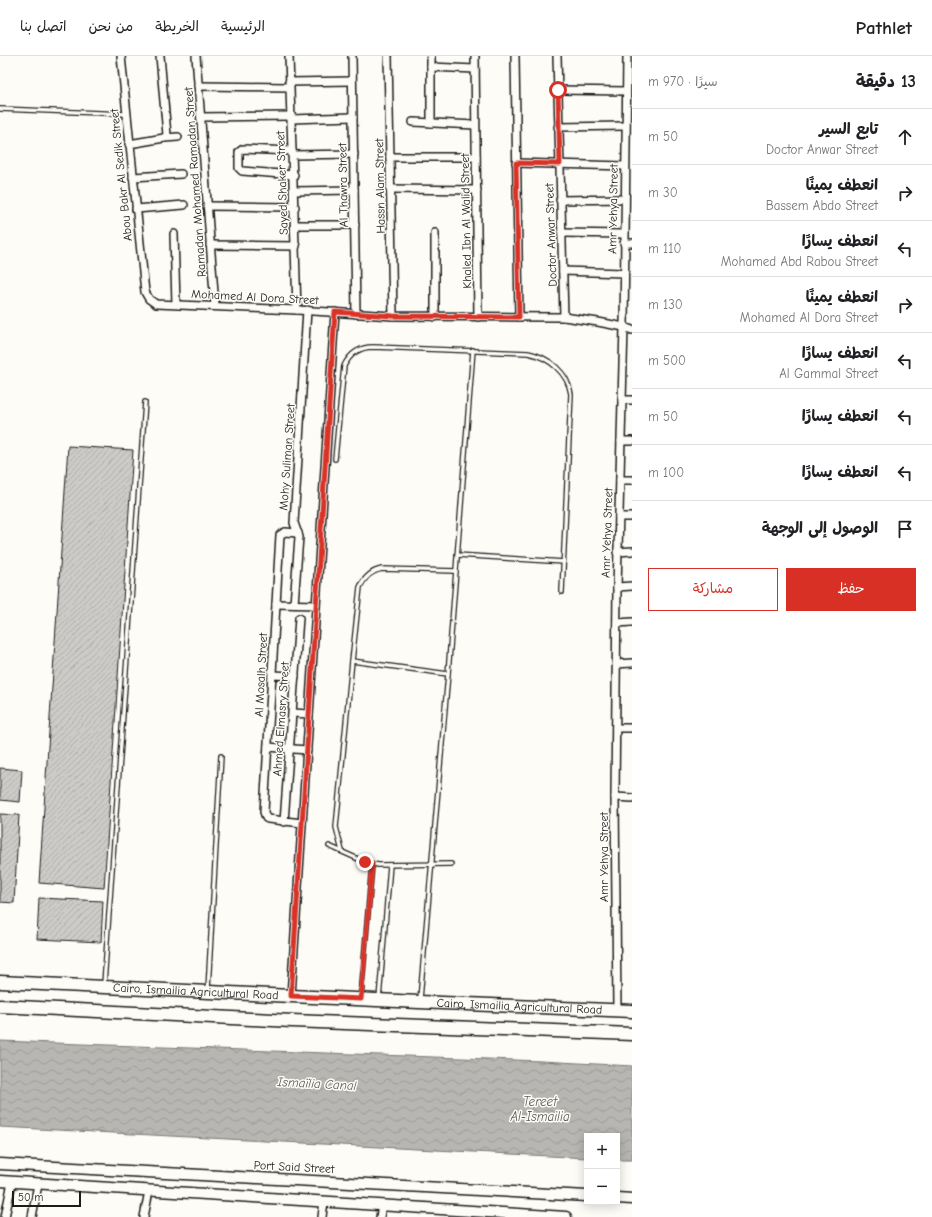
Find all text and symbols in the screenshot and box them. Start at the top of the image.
text: Pathlet [856,17,912,39]
text: اتصل بنا [20,18,67,35]
text: من نحن [89,18,133,35]
text: الخريطة [155,18,199,35]
text: الرئيسية [221,18,265,35]
text: 13 دقيقة [856,72,916,91]
text: سيرًا · 970 m [648,74,718,89]
route start [549,81,567,99]
street label: Ramadan Mohamed Ramadan Street [181,86,209,277]
street label: Abou Bakr Al Sedik Street [107,107,135,242]
text: تابع السير [819,120,878,138]
icon: ahead [894,126,916,148]
text: 50 m [648,129,678,144]
street label: Sayed Shaker Street [273,130,291,235]
street label: Hassn Alam Street [372,138,388,234]
street label: Al Thawra Street [335,142,351,227]
text: Doctor Anwar Street [766,142,878,157]
street label: Khaled Ibn Al Walid Street [458,153,474,289]
street label: Amr Yehya Street [605,163,621,254]
text: انعطف يمينًا [806,176,878,194]
street label: Doctor Anwar Street [542,182,560,287]
icon: right [894,182,916,204]
text: 30 m [648,185,678,200]
text: Bassem Abdo Street [766,198,878,213]
text: انعطف يسارًا [802,232,878,250]
icon: left [894,238,916,260]
text: 110 m [648,241,681,256]
text: Mohamed Abd Rabou Street [721,254,878,269]
street label: Mohamed Al Dora Street [191,287,320,307]
text: انعطف يمينًا [806,288,878,306]
icon: right [894,294,916,316]
text: 130 m [648,297,683,312]
text: Mohamed Al Dora Street [740,310,878,325]
text: انعطف يسارًا [802,344,878,362]
icon: left [894,350,916,372]
text: 500 m [648,353,686,368]
text: Al Gammal Street [779,366,878,381]
street label: Mohy Suliman Street [276,403,298,511]
icon: left [894,406,916,428]
text: انعطف يسارًا [802,407,878,425]
text: 50 m [648,409,678,424]
icon: left [894,462,916,484]
text: انعطف يسارًا [802,463,878,481]
text: 100 m [648,465,684,480]
street label: Amr Yehya Street [598,487,616,578]
icon: arrive [894,518,916,540]
text: الوصول إلى الوجهة [762,519,878,537]
button: مشاركة [648,568,778,611]
button: حفظ [786,568,916,611]
street label: Al Mosalh Street [252,632,270,717]
street label: Ahmed Elmasry Street [270,661,292,777]
street label: Amr Yehya Street [597,811,611,902]
route end [356,853,374,871]
street label: Cairo, Ismailia Agricultural Road [113,980,279,1002]
street label: Cairo, Ismailia Agricultural Road [436,996,603,1017]
water label: Ismaïlia Canal [276,1074,357,1093]
water label: Tereet Al-Ismailia [509,1094,570,1124]
map controls [584,1133,620,1205]
button: + [584,1133,620,1169]
street label: Port Said Street [253,1158,335,1176]
button: − [584,1169,620,1205]
scale bar [12,1189,81,1208]
text: 50 m [18,1191,43,1204]

